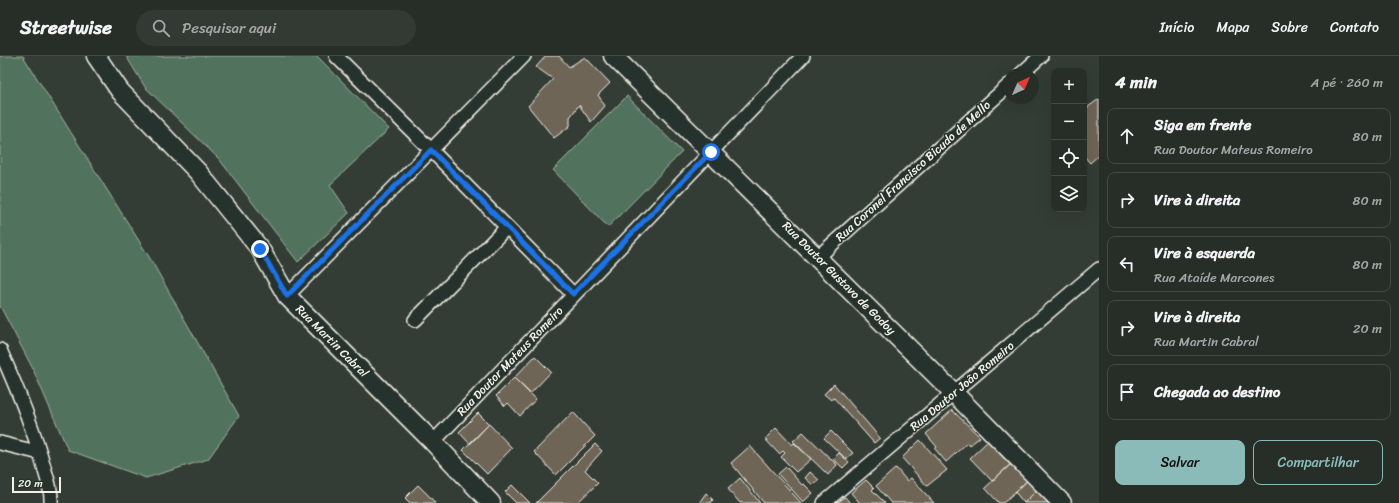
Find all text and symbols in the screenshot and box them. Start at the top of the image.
search box [136,10,416,46]
text: Streetwise [20,11,112,44]
text: Pesquisar aqui [182,15,276,41]
text: Início [1160,15,1194,40]
text: Mapa [1216,15,1249,40]
text: Sobre [1271,15,1308,40]
text: Contato [1330,15,1379,40]
icon: search [150,17,172,39]
text: 4 min [1115,67,1157,97]
north arrow [1003,68,1039,104]
map controls [1051,68,1087,212]
button: + [1051,68,1087,104]
text: A pé · 260 m [1311,71,1383,94]
street label: Rua Coronel Francisco Bicudo de Mello [830,95,996,247]
button: − [1051,104,1087,140]
text: Siga em frente [1154,112,1251,138]
icon: ahead [1116,125,1138,147]
text: 80 m [1353,125,1382,148]
text: Rua Doutor Mateus Romeiro [1154,138,1313,161]
button: locate [1051,140,1087,176]
route start [702,143,720,161]
button: layers [1051,176,1087,212]
text: Vire à direita [1154,187,1240,213]
icon: right [1116,189,1138,211]
text: 80 m [1353,189,1382,212]
street label: Rua Doutor Gustavo de Godoy [777,216,902,341]
route end [251,240,269,258]
text: Vire à esquerda [1154,240,1255,266]
icon: left [1116,253,1138,275]
text: 80 m [1353,253,1382,276]
text: Rua Ataíde Marcones [1154,266,1274,289]
street label: Rua Martin Cabral [290,299,374,383]
street label: Rua Doutor Mateus Romeiro [451,301,569,421]
text: Vire à direita [1154,304,1240,330]
icon: right [1116,317,1138,339]
text: 20 m [1353,317,1382,340]
text: Rua Martin Cabral [1154,330,1259,353]
street label: Rua Doutor João Romeiro [905,335,1019,437]
text: Chegada ao destino [1154,379,1280,405]
icon: arrive [1116,381,1138,403]
button: Salvar [1115,440,1245,485]
button: Compartilhar [1253,440,1383,485]
text: 20 m [18,474,43,493]
scale bar [12,475,61,494]

